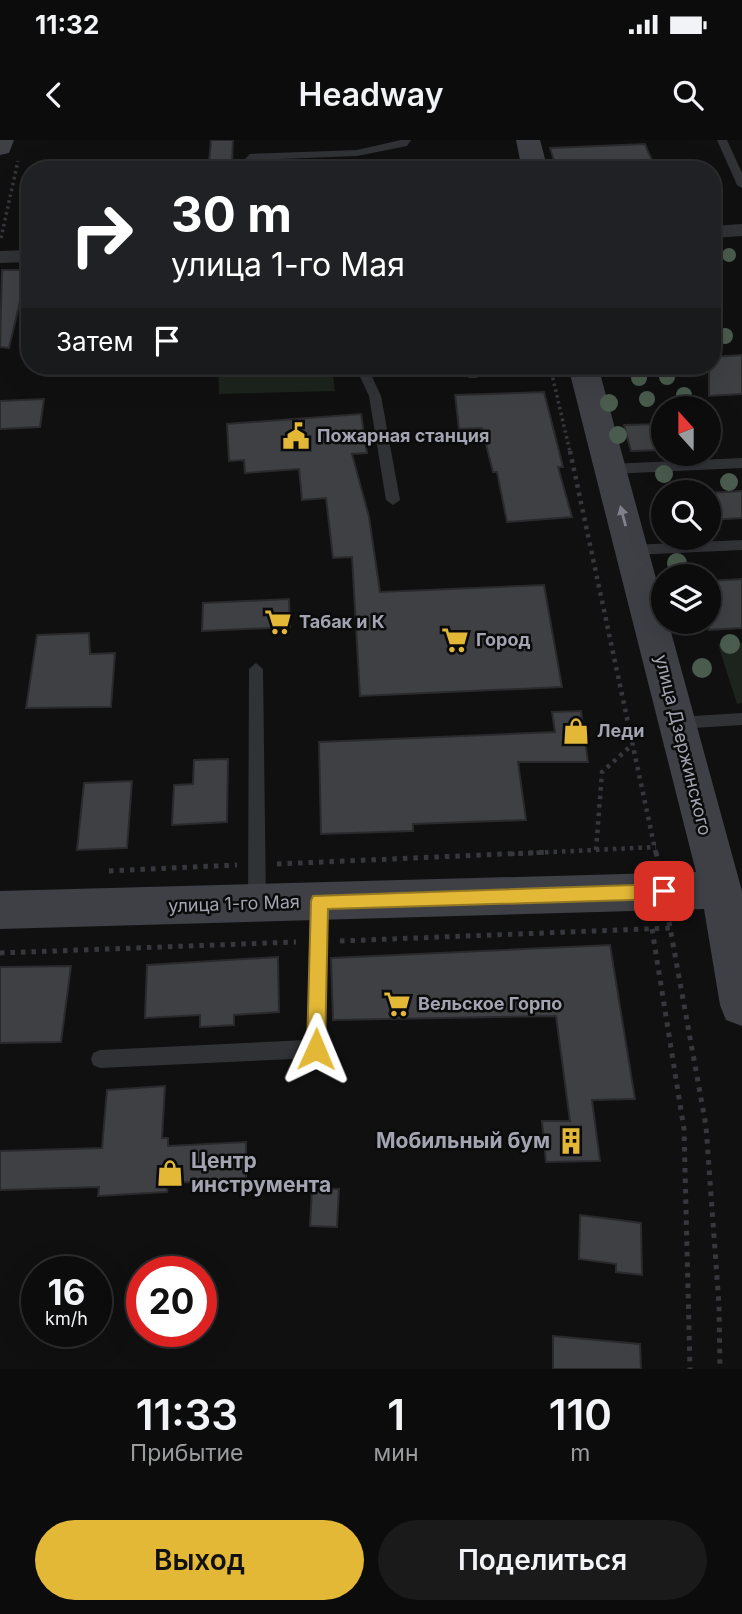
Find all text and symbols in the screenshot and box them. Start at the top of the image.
text: 11:32 [35,9,99,40]
text: Headway [299,75,443,114]
icon: back [35,76,73,114]
icon: search [669,76,707,114]
text: 30 m [171,185,292,244]
icon: right [56,189,147,280]
text: улица 1-го Мая [171,245,405,284]
icon: arrive [148,322,186,360]
text: Затем [56,326,134,357]
north arrow [651,396,721,466]
map controls [651,396,721,634]
public building icon: Пожарная станция [281,421,311,451]
place label: Пожарная станция [317,425,489,446]
button: search [651,480,721,550]
one-way arrow [617,505,627,526]
button: layers [651,564,721,634]
supermarket icon: Табак и К [263,607,293,637]
place label: Табак и К [299,611,385,632]
supermarket icon: Город [440,625,470,655]
place label: Город [476,629,531,650]
street label: улица Дзержинского [651,652,716,837]
shop icon: Леди [561,716,591,746]
place label: Леди [597,720,644,741]
pin [634,861,694,921]
icon: arrive [645,872,683,910]
street label: улица 1-го Мая [168,891,300,916]
supermarket icon: Вельское Горпо [382,989,412,1019]
place label: Вельское Горпо [418,993,562,1014]
position arrow [279,1012,353,1086]
building icon: Мобильный бум [556,1126,586,1156]
place label: Мобильный бум [376,1128,550,1153]
place label: Центр инструмента [191,1148,331,1197]
shop icon: Центр инструмента [155,1158,185,1188]
speed limit sign: 20 [126,1256,217,1347]
text: 16 [48,1271,85,1313]
text: km/h [45,1308,88,1329]
text: 11:33 [136,1389,238,1440]
text: 1 [387,1389,405,1440]
text: 110 [549,1389,612,1440]
text: Прибытие [130,1439,244,1467]
text: мин [374,1439,419,1467]
text: m [570,1439,590,1467]
button: Выход [35,1520,364,1600]
button: Поделиться [378,1520,707,1600]

